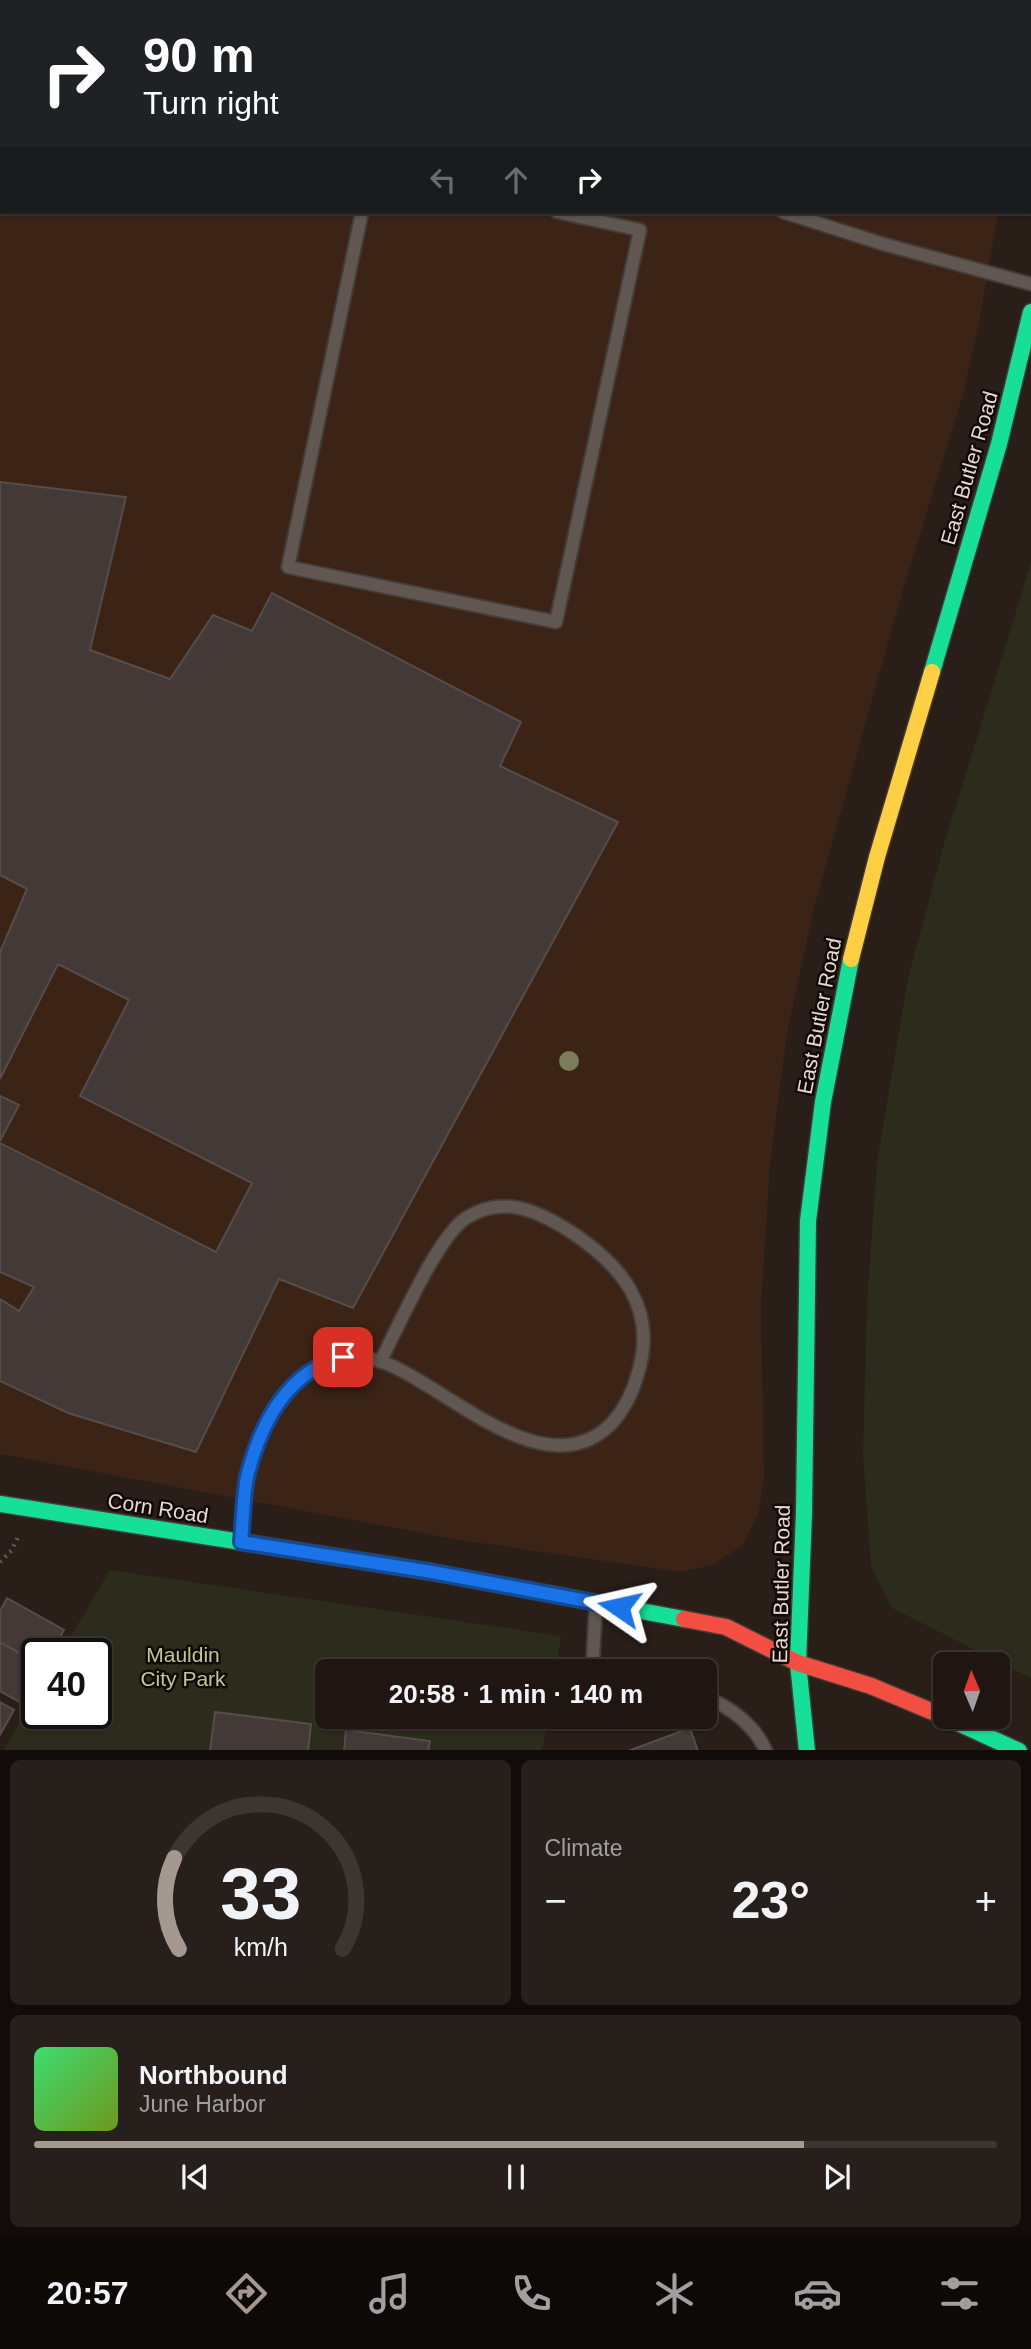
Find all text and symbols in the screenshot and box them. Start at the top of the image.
icon: right [28,28,119,119]
text: 90 m [143,28,255,82]
text: Turn right [143,85,279,121]
icon: left [424,161,462,199]
icon: ahead [497,161,535,199]
icon: right [570,161,608,199]
street label: East Butler Road [936,389,1002,547]
street label: East Butler Road [793,936,845,1096]
pin [313,1327,373,1387]
icon: arrive [324,1338,362,1376]
street label: Corn Road [106,1489,210,1527]
street label: East Butler Road [768,1504,794,1664]
position arrow [582,1570,656,1644]
speed limit sign: 40 [21,1638,112,1729]
park label: Mauldin City Park [140,1643,226,1690]
north arrow [933,1652,1010,1729]
map controls [933,1652,1010,1729]
text: 20:58 · 1 min · 140 m [389,1679,643,1709]
text: Climate [545,1835,622,1861]
text: 33 [220,1853,301,1934]
text: 23° [731,1871,810,1929]
text: − [545,1880,567,1922]
text: + [975,1880,997,1922]
text: km/h [233,1932,287,1960]
text: Northbound [139,2060,288,2090]
text: June Harbor [139,2091,266,2117]
icon: previous [176,2158,214,2196]
icon: pause [497,2158,535,2196]
icon: next [818,2158,856,2196]
icon: directions [222,2269,271,2318]
icon: music [365,2269,414,2318]
icon: phone [507,2269,556,2318]
icon: climate [650,2269,699,2318]
icon: car [793,2269,842,2318]
icon: filters [935,2269,984,2318]
text: 20:57 [47,2275,129,2311]

